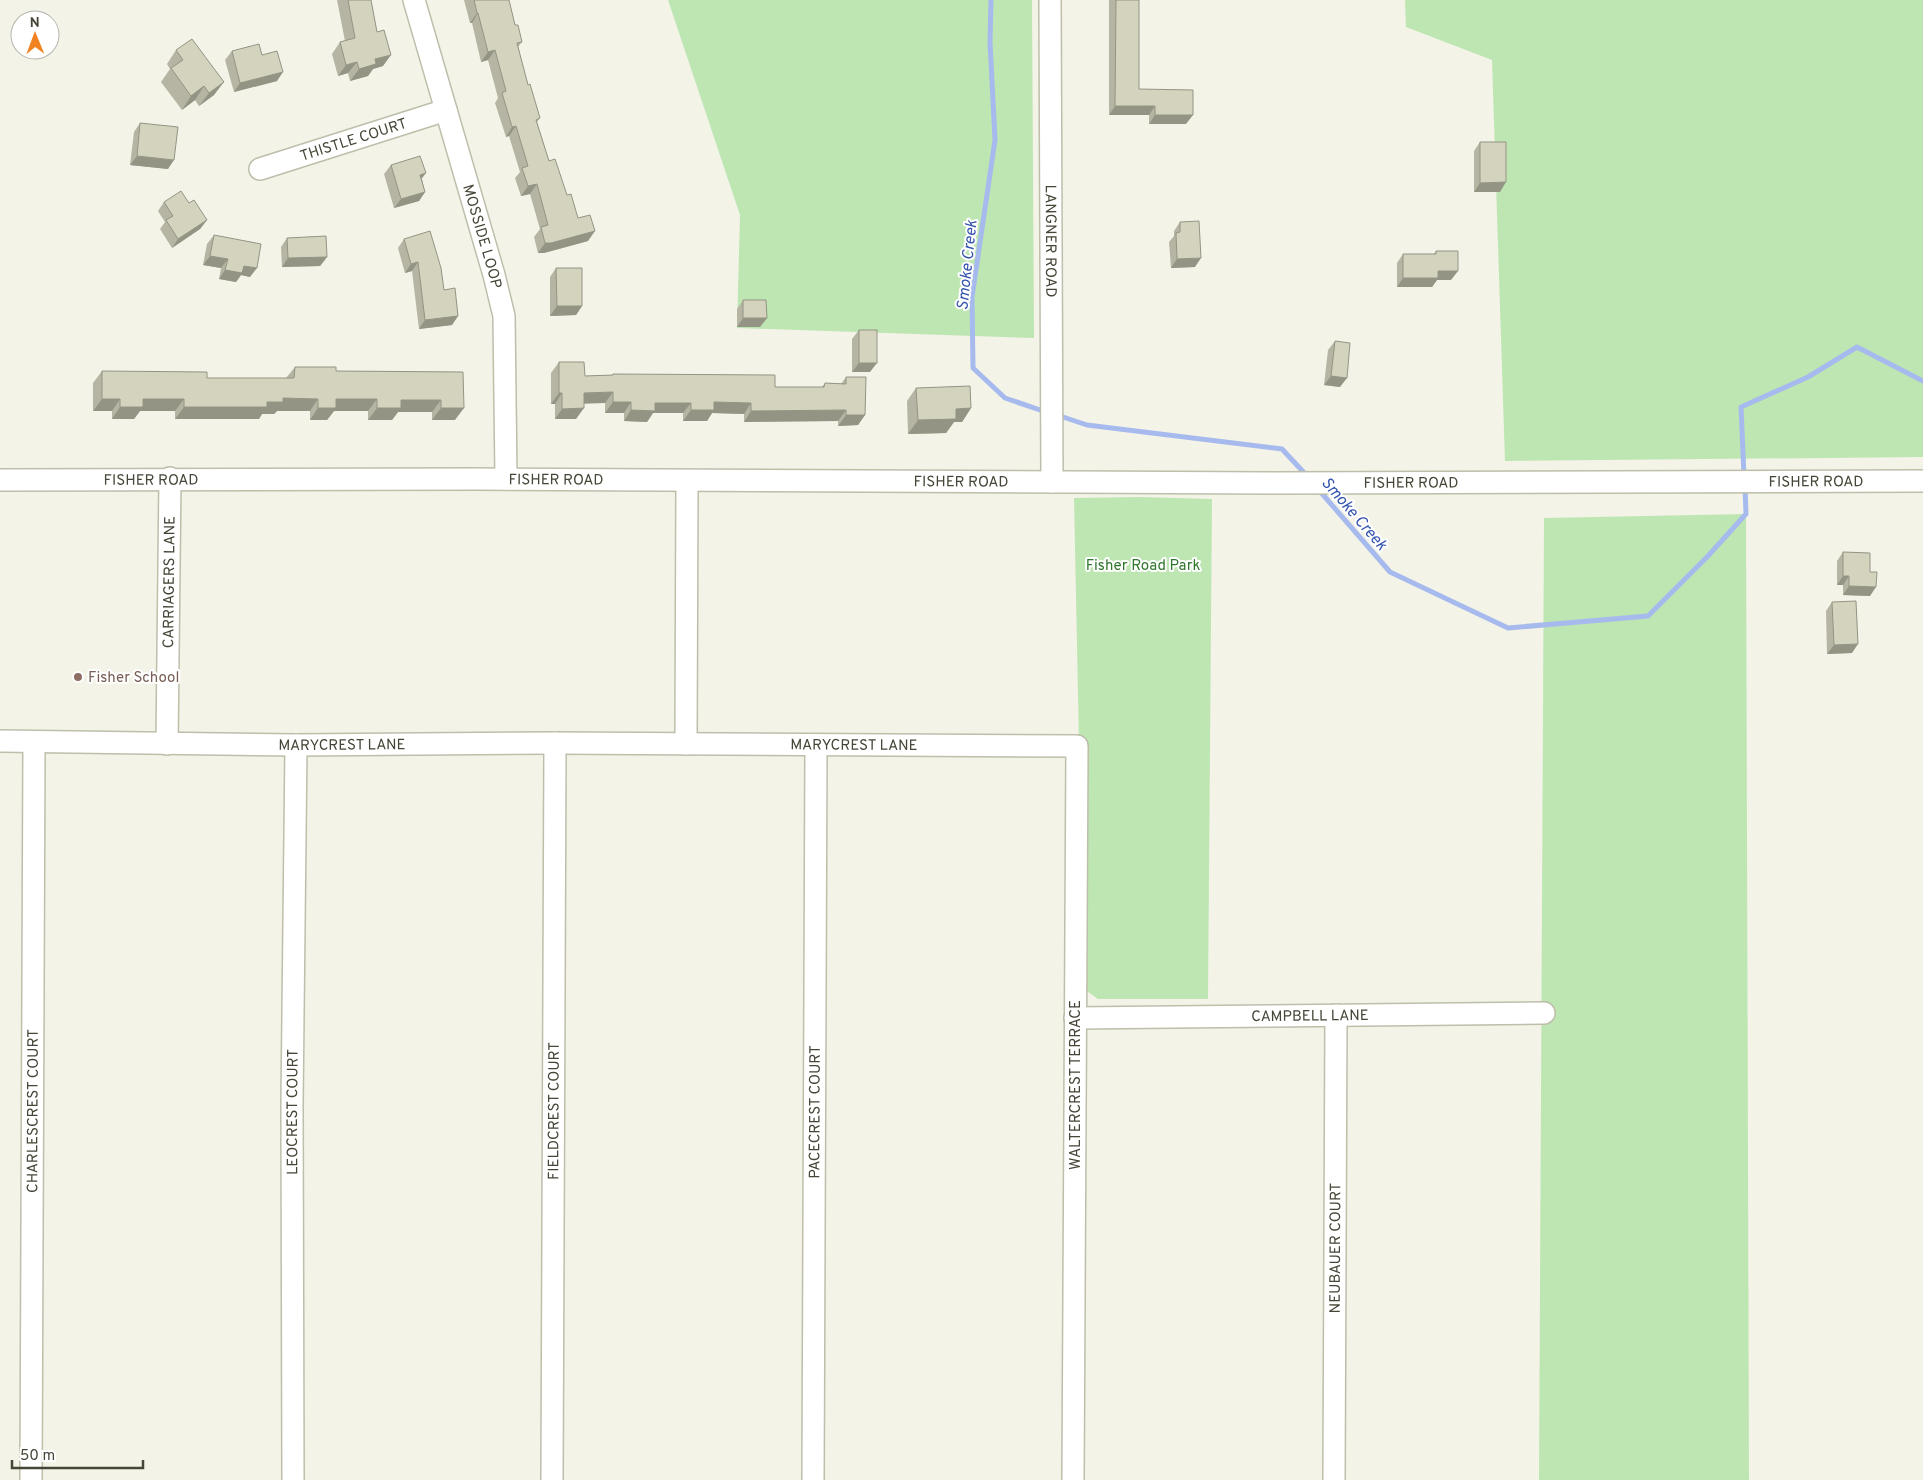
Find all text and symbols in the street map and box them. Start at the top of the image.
north arrow [10,10,60,60]
text: N [30,15,40,32]
street label: THISTLE COURT [298,115,410,167]
street label: MOSSIDE LOOP [457,182,505,291]
street label: LANGNER ROAD [1040,185,1059,297]
water label: Smoke Creek [953,218,983,311]
street label: FISHER ROAD [508,471,604,491]
street label: FISHER ROAD [104,472,198,491]
street label: FISHER ROAD [913,473,1009,493]
street label: FISHER ROAD [1768,473,1863,492]
water label: Smoke Creek [1316,474,1391,556]
street label: FISHER ROAD [1363,474,1458,494]
street label: CARRIAGERS LANE [160,516,181,648]
park label: Fisher Road Park [1086,557,1200,576]
place label: Fisher School [88,669,179,688]
marker: Fisher School [72,671,84,683]
street label: MARYCREST LANE [278,736,406,756]
street label: MARYCREST LANE [790,736,918,756]
street label: WALTERCREST TERRACE [1067,1000,1086,1170]
street label: CAMPBELL LANE [1251,1007,1369,1027]
street label: CHARLESCREST COURT [24,1029,44,1193]
street label: FIELDCREST COURT [545,1042,565,1180]
street label: PACECREST COURT [806,1045,826,1179]
street label: LEOCREST COURT [284,1049,304,1175]
street label: NEUBAUER COURT [1327,1183,1346,1313]
scale bar [12,1438,144,1470]
text: 50 m [20,1447,55,1466]

